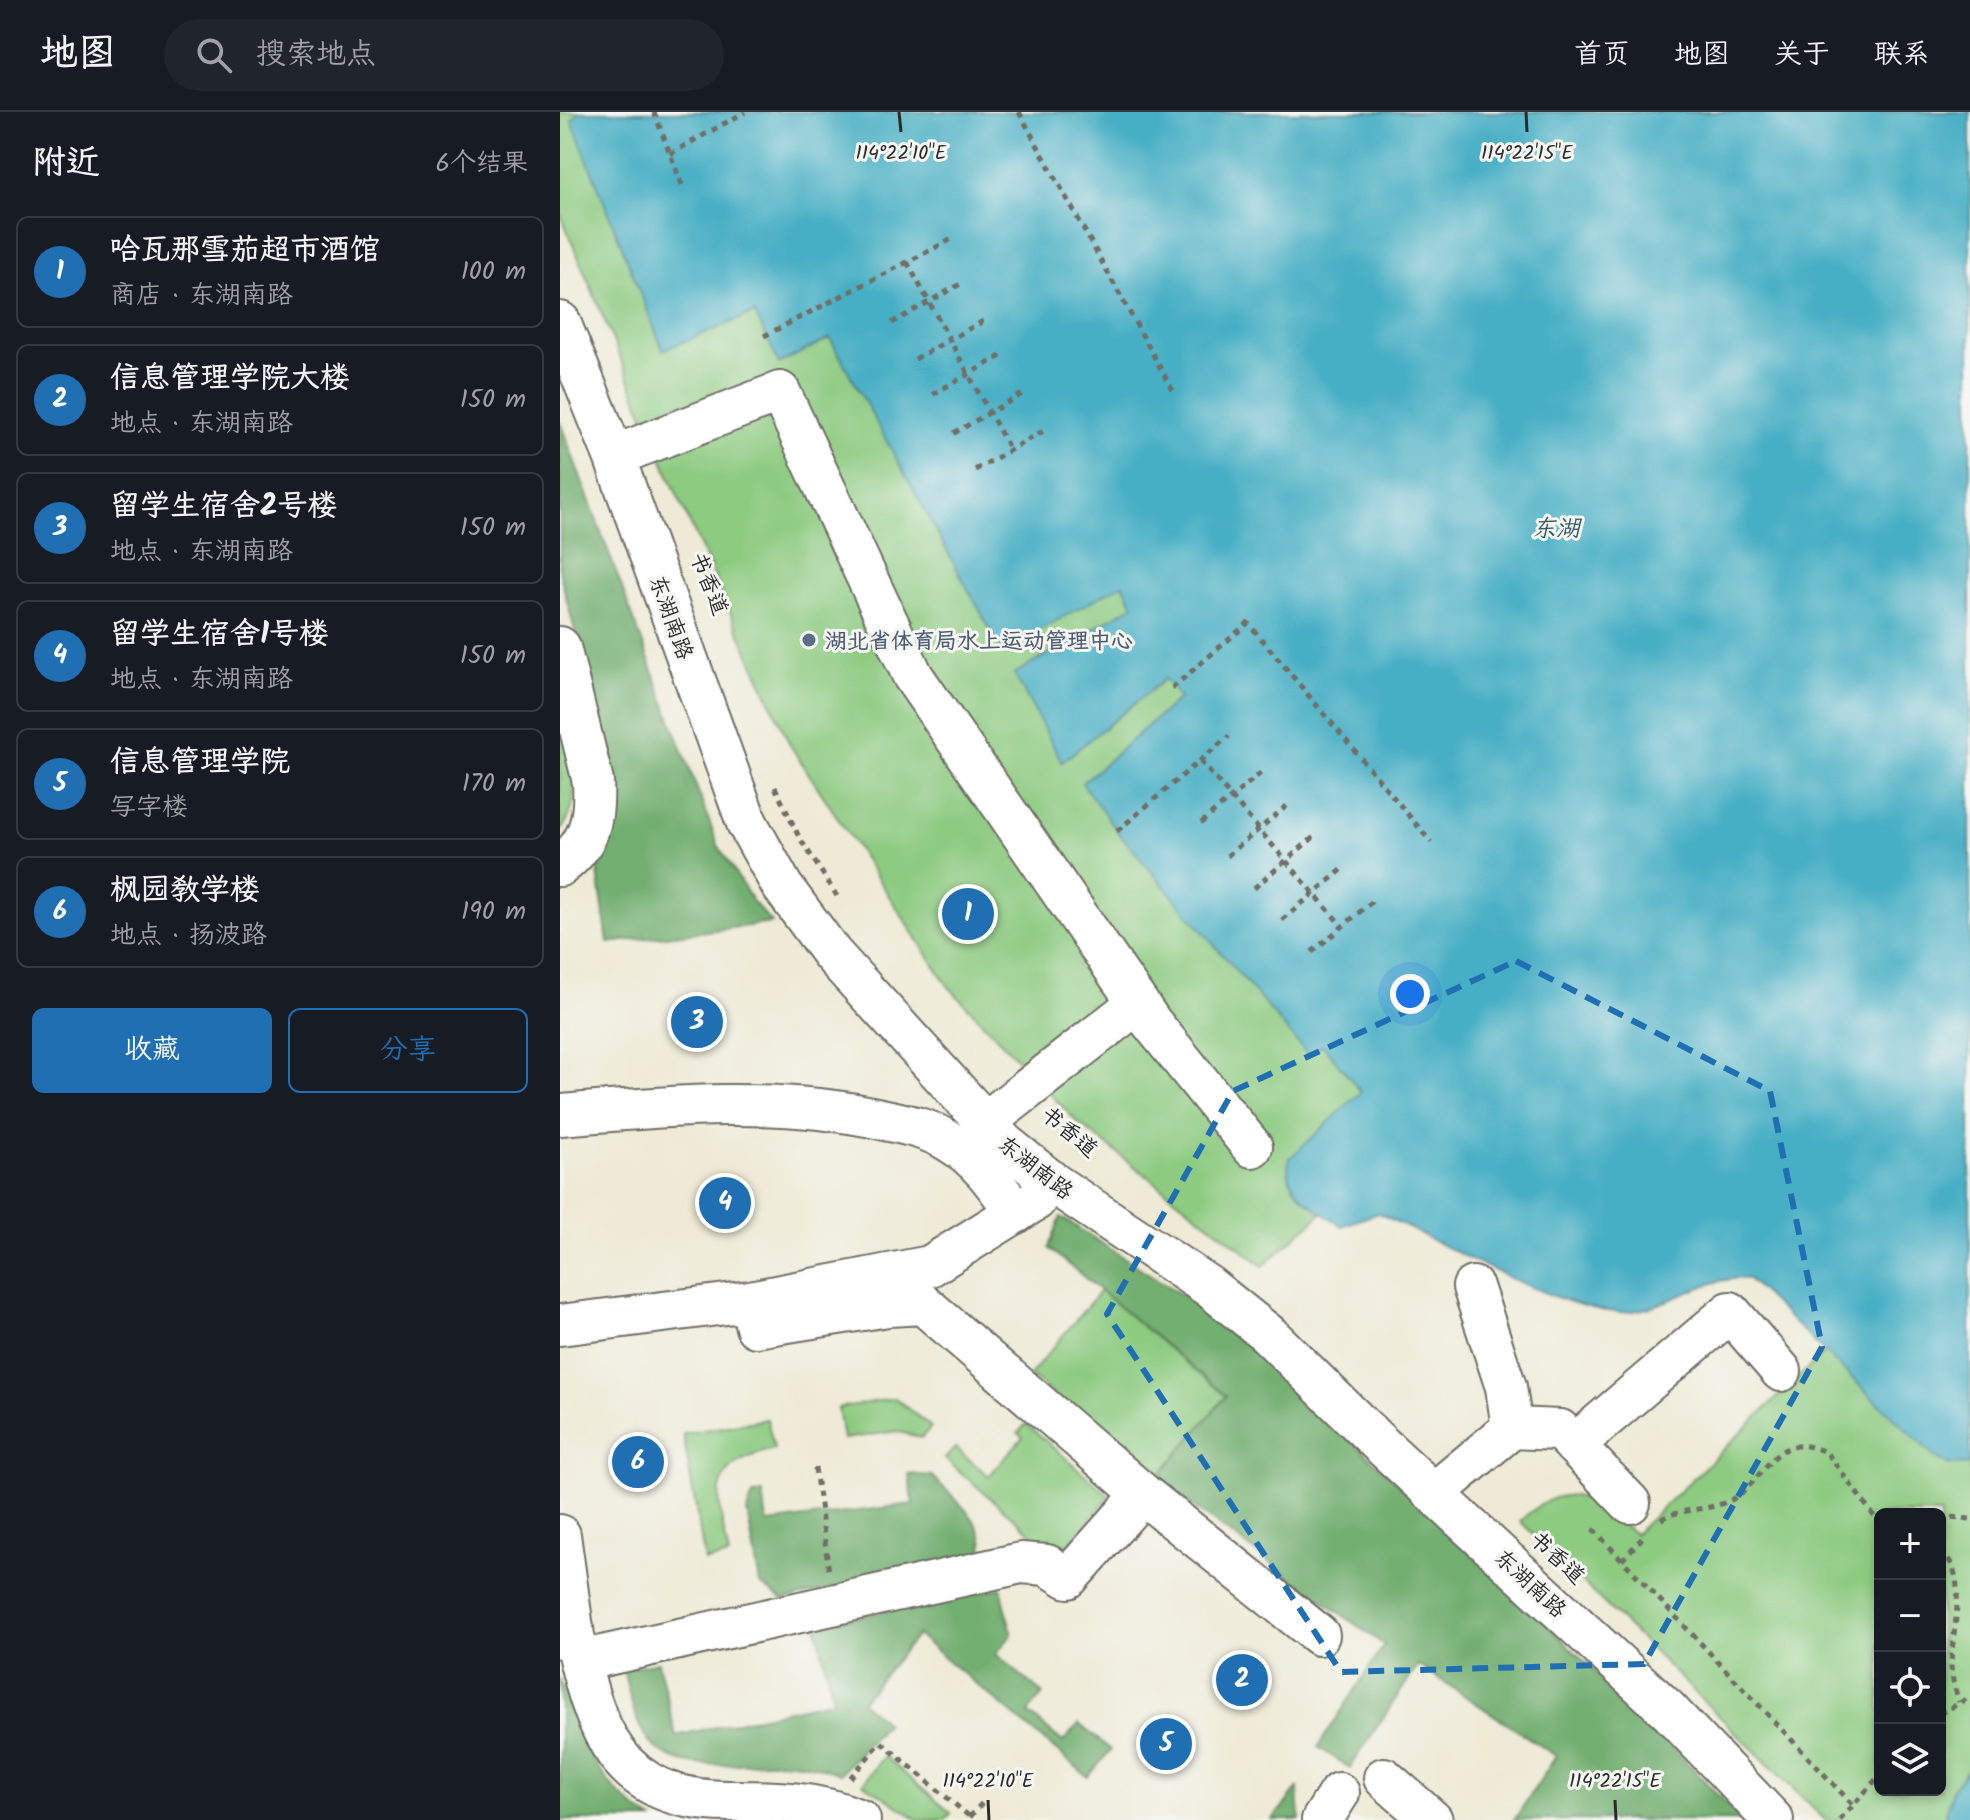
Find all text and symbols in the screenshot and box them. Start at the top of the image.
search box [164,19,724,91]
text: 地图 [40,25,116,85]
text: 搜索地点 [256,31,376,79]
icon: search [192,33,236,77]
text: 首页 [1574,33,1630,78]
text: 地图 [1674,33,1730,78]
text: 关于 [1774,33,1830,78]
text: 联系 [1874,33,1930,78]
text: 附近 [32,137,100,191]
text: 114°22'10"E [855,138,948,170]
text: 114°22'15"E [1481,138,1574,170]
text: 6个结果 [436,143,528,185]
text: 哈瓦那雪茄超市酒馆 [110,227,380,275]
text: 1 [56,251,64,293]
text: 100 m [461,251,526,293]
text: 商店 · 东湖南路 [110,275,293,317]
text: 信息管理学院大楼 [110,355,350,403]
text: 2 [52,379,68,421]
text: 150 m [460,379,526,421]
text: 地点 · 东湖南路 [110,403,293,445]
text: 留学生宿舍2号楼 [110,483,338,531]
text: 3 [53,507,67,549]
text: 150 m [460,507,526,549]
water label: 东湖 [1532,510,1583,549]
text: 地点 · 东湖南路 [110,531,293,573]
street label: 书香道 [679,547,736,621]
street label: 东湖南路 [638,571,701,665]
text: 留学生宿舍1号楼 [110,611,329,659]
place label: 湖北省体育局水上运动管理中心 [825,625,1133,660]
marker: 湖北省体育局水上运动管理中心 [800,631,818,649]
text: 4 [53,635,67,677]
text: 150 m [460,635,526,677]
text: 地点 · 东湖南路 [110,659,293,701]
text: 信息管理学院 [110,739,290,787]
text: 5 [53,763,67,805]
text: 170 m [462,763,526,805]
text: 写字楼 [110,787,188,829]
text: 枫园教学楼 [110,867,260,915]
pin: 1 [942,884,994,944]
text: 6 [53,891,67,933]
text: 190 m [461,891,526,933]
text: 地点 · 扬波路 [110,915,267,957]
your location [1390,974,1430,1014]
pin: 3 [671,992,723,1052]
button: 收藏 [32,1008,272,1093]
button: 分享 [288,1008,528,1093]
street label: 书香道 [1032,1098,1105,1168]
street label: 东湖南路 [989,1128,1080,1210]
pin: 4 [699,1173,751,1233]
pin: 6 [612,1432,664,1492]
map controls [1874,1508,1946,1796]
button: + [1874,1508,1946,1580]
street label: 书香道 [1520,1524,1592,1594]
street label: 东湖南路 [1485,1542,1573,1628]
button: − [1874,1580,1946,1652]
pin: 2 [1216,1650,1268,1710]
button: locate [1874,1652,1946,1724]
pin: 5 [1140,1714,1192,1774]
button: layers [1874,1724,1946,1796]
text: 114°22'10"E [942,1766,1035,1798]
text: 114°22'15"E [1569,1766,1662,1798]

